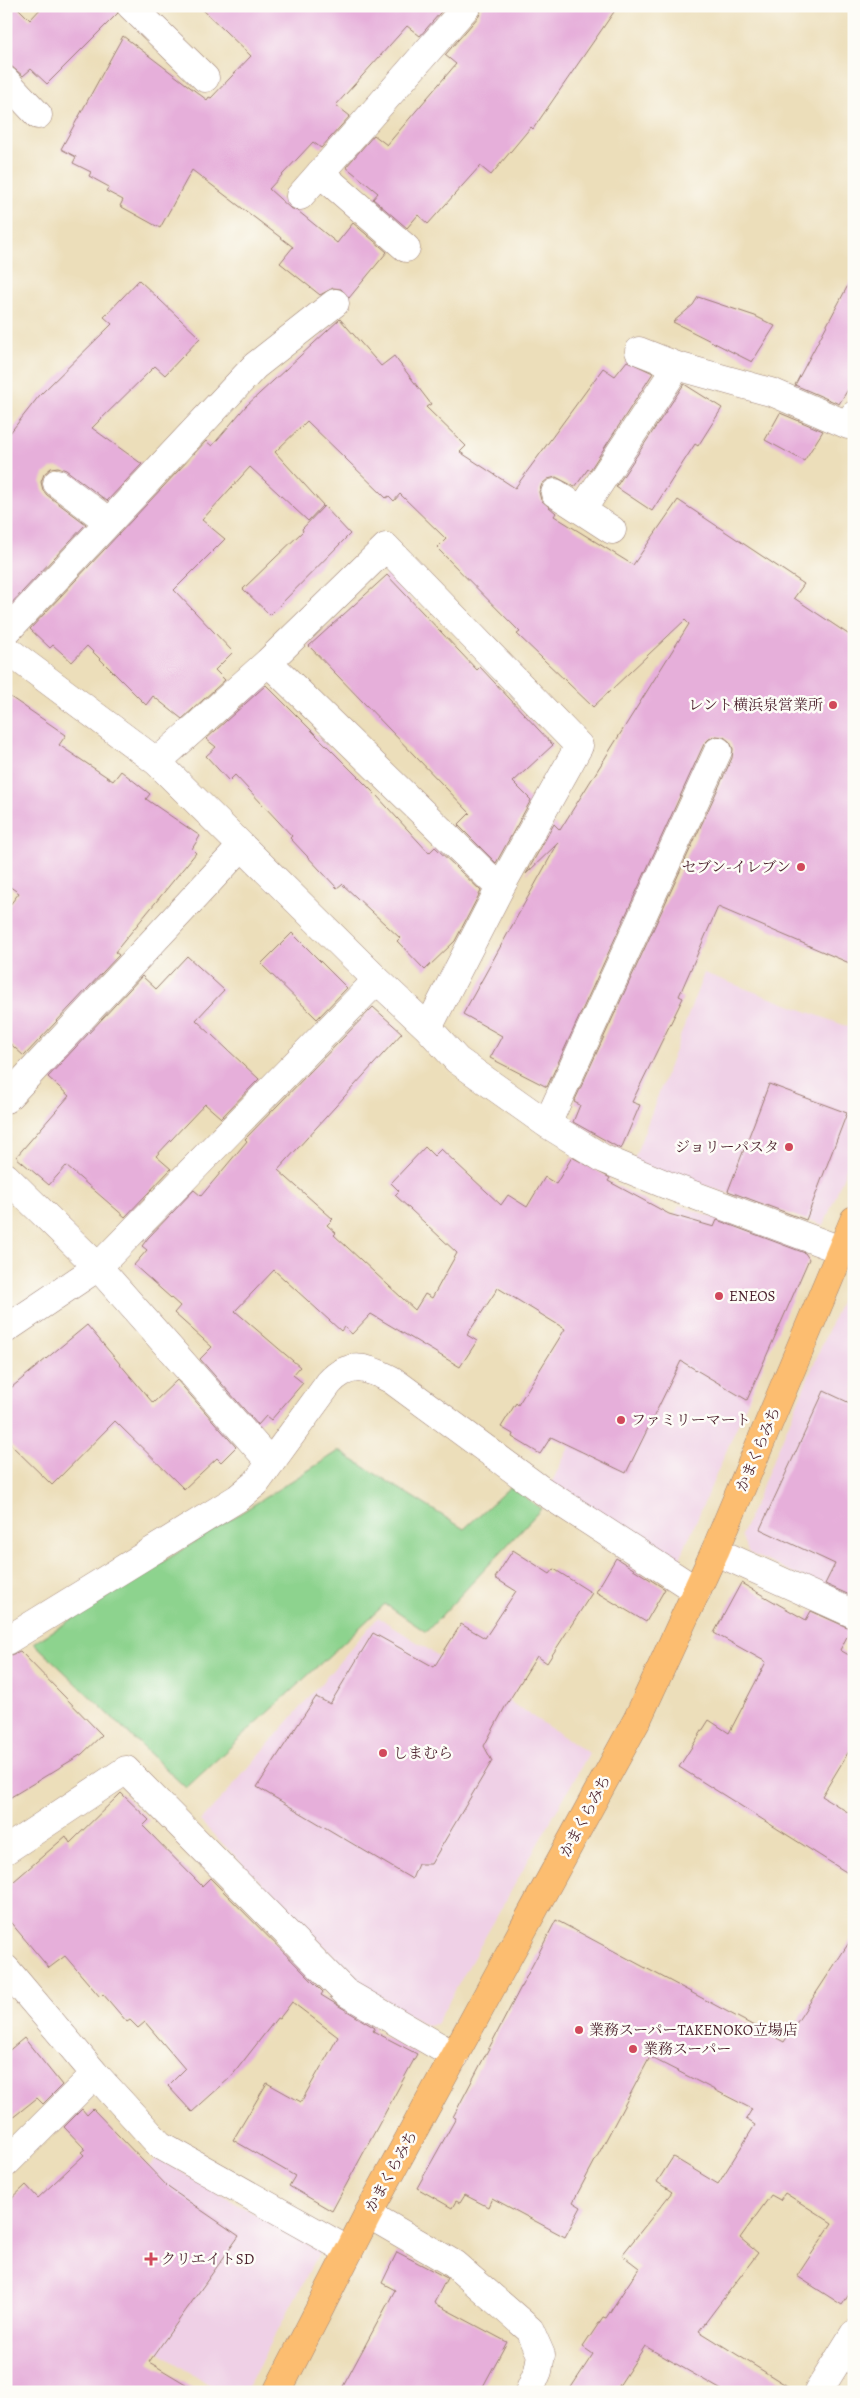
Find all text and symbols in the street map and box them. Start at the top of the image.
place label: レント横浜泉営業所 [688,695,823,715]
marker: レント横浜泉営業所 [827,699,839,711]
place label: セブン-イレブン [681,857,791,877]
marker: セブン-イレブン [795,861,807,873]
place label: ジョリーパスタ [675,1137,779,1157]
marker: ジョリーパスタ [783,1141,795,1153]
place label: ENEOS [729,1286,776,1306]
marker: ENEOS [713,1290,725,1302]
street label: かまくらみち [731,1404,785,1494]
place label: ファミリーマート [631,1410,751,1430]
marker: ファミリーマート [615,1414,627,1426]
place label: しまむら [393,1743,453,1763]
marker: しまむら [377,1747,389,1759]
street label: かまくらみち [555,1772,615,1860]
place label: 業務スーパーTAKENOKO立場店 [589,2020,798,2040]
marker: 業務スーパーTAKENOKO立場店 [573,2024,585,2036]
place label: 業務スーパー [643,2039,732,2059]
marker: 業務スーパー [627,2043,639,2055]
street label: かまくらみち [360,2127,422,2215]
place label: クリエイトSD [161,2249,254,2269]
marker: クリエイトSD [145,2253,157,2265]

